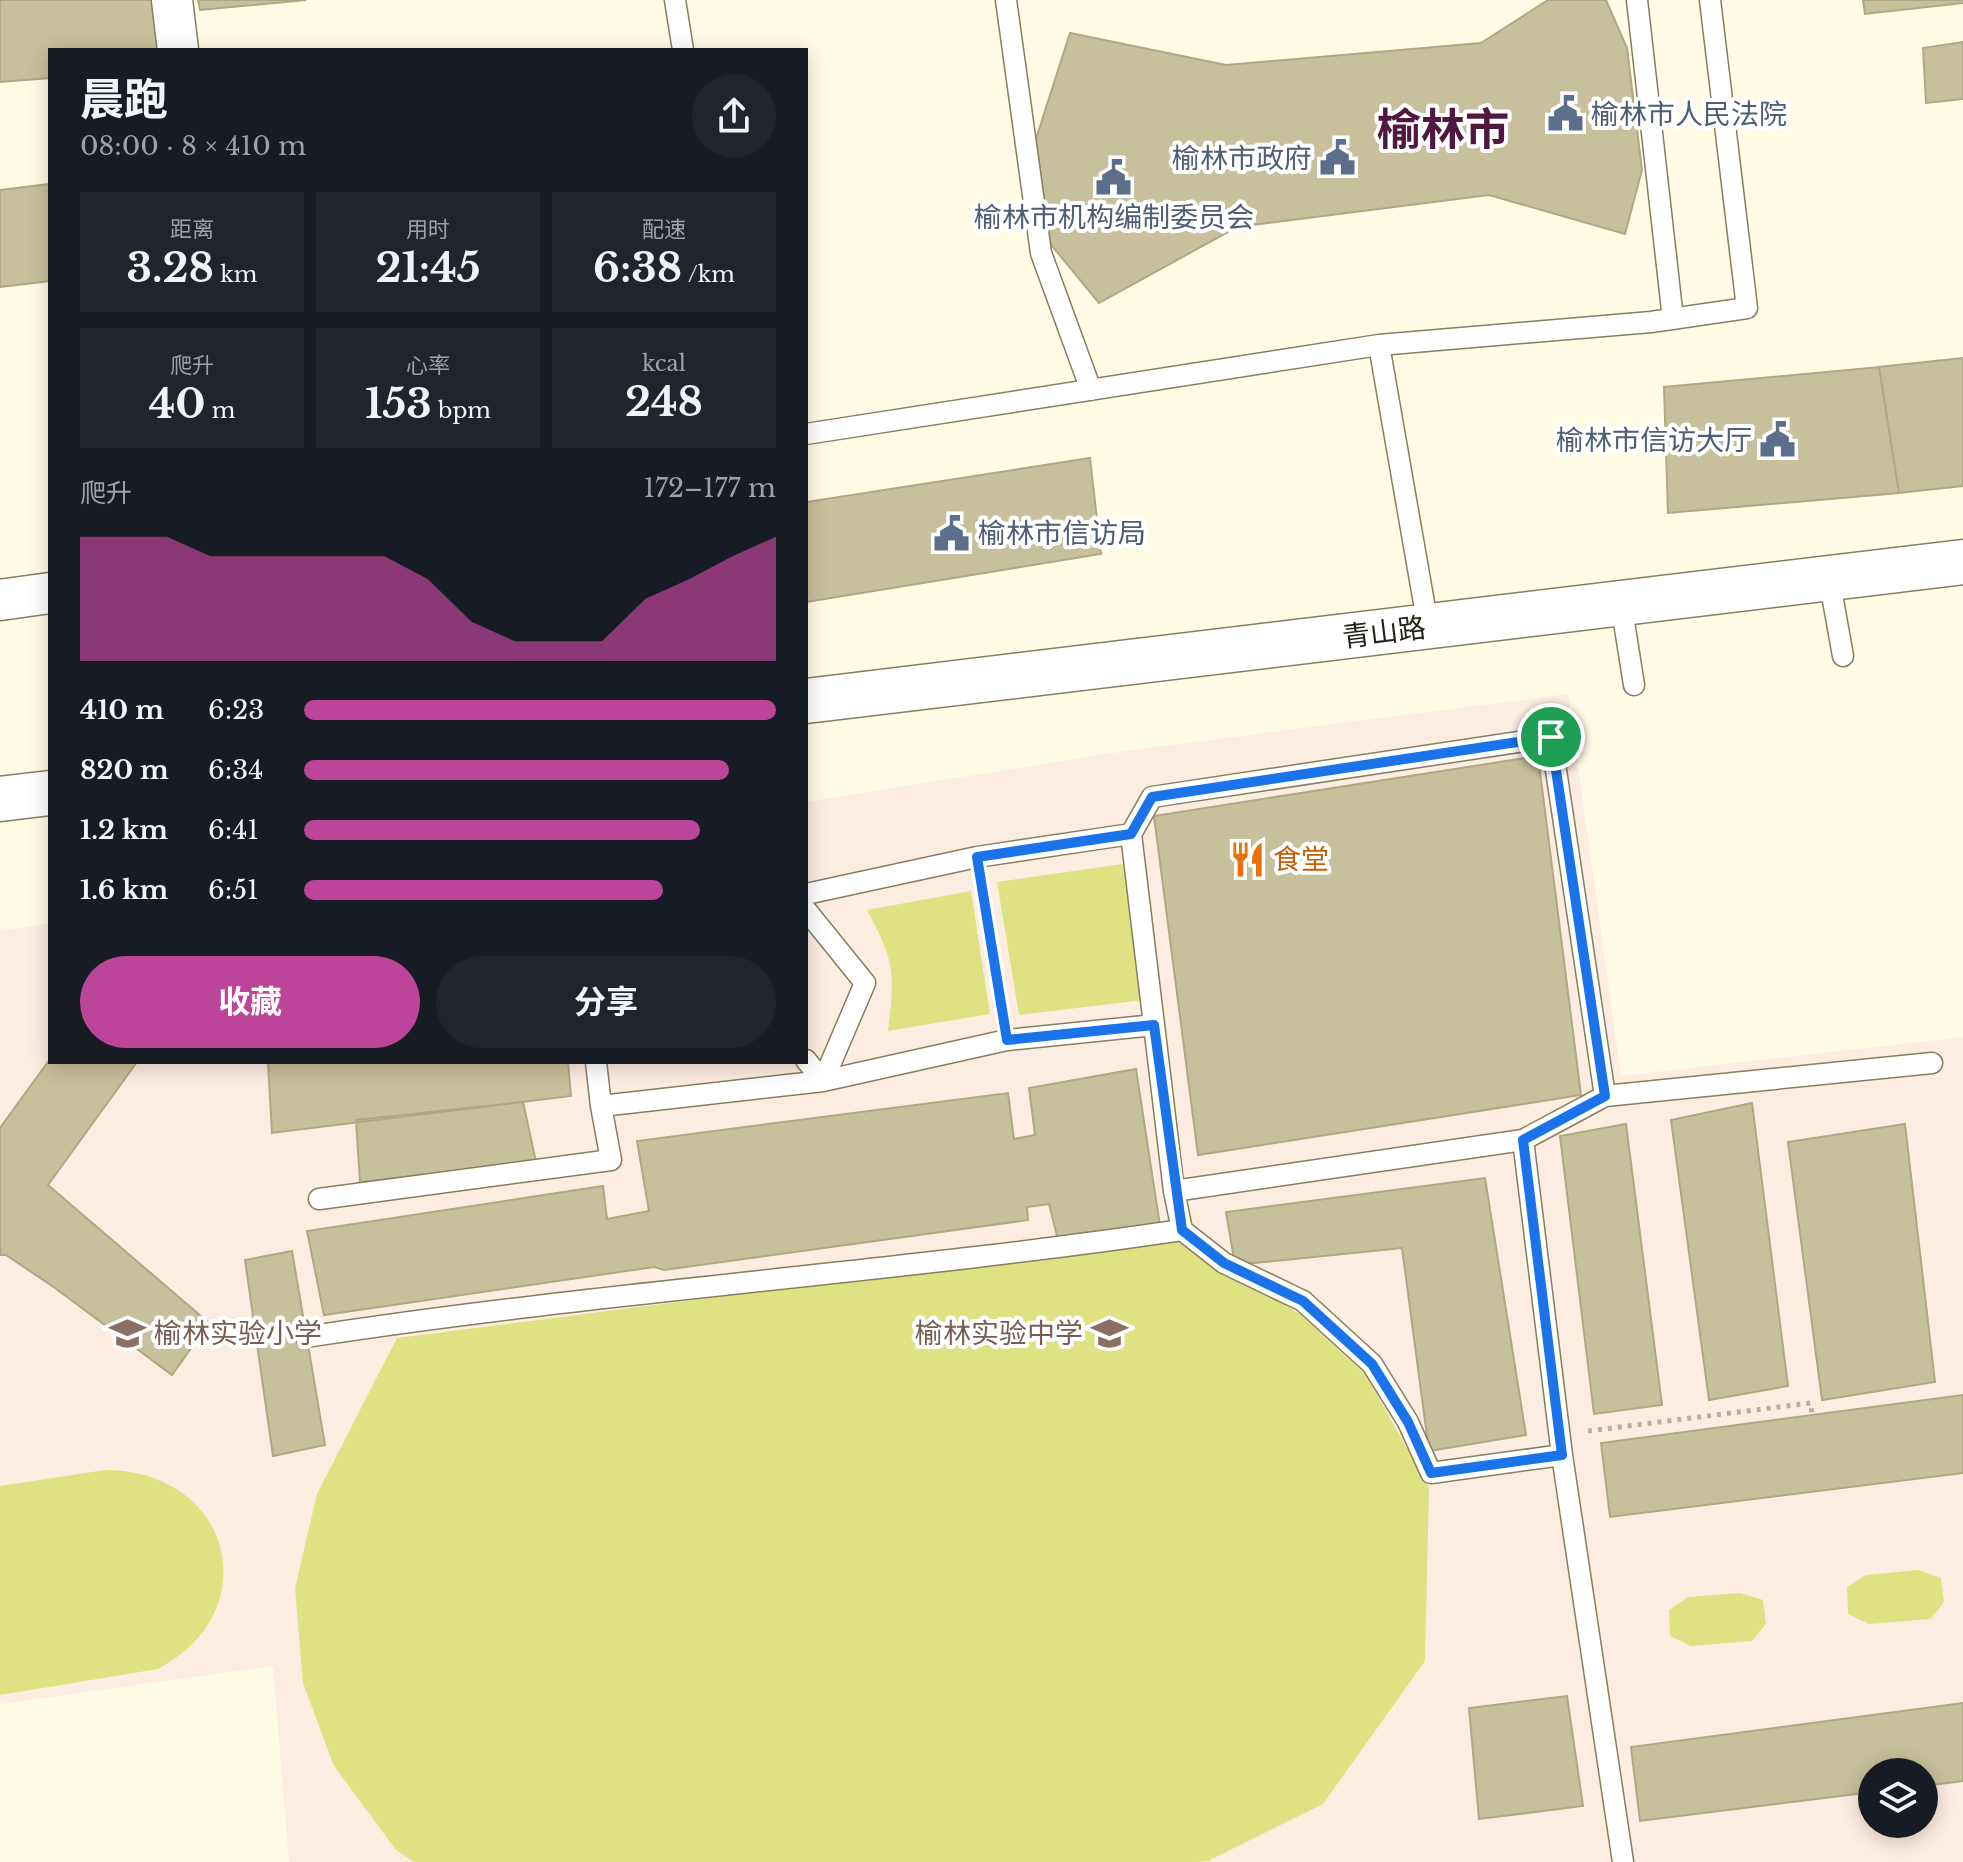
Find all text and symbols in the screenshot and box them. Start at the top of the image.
text: 晨跑 [80,72,168,127]
button: share [692,74,776,158]
public building icon: 榆林市人民法院 [1546,95,1584,133]
place label: 榆林市人民法院 [1591,97,1787,132]
district label: 榆林市 [1377,102,1509,157]
text: 08:00 · 8 × 410 m [80,130,306,162]
public building icon: 榆林市政府 [1319,139,1357,177]
place label: 榆林市政府 [1172,141,1312,176]
public building icon: 榆林市机构编制委员会 [1095,158,1133,196]
place label: 榆林市机构编制委员会 [974,200,1254,235]
text: 距离 [170,216,214,243]
text: 用时 [406,216,450,243]
text: 配速 [642,216,686,243]
text: 3.28 [127,243,214,293]
text: 21:45 [375,243,481,293]
text: 6:38 [593,243,682,293]
text: km [214,261,257,288]
text: /km [682,261,735,288]
text: kcal [642,350,686,377]
text: 爬升 [170,352,214,379]
text: 心率 [406,352,450,379]
text: 248 [625,377,703,427]
text: 40 [149,379,205,429]
text: 153 [365,379,432,429]
text: m [205,397,235,424]
text: bpm [432,397,491,424]
public building icon: 榆林市信访大厅 [1759,421,1797,459]
place label: 榆林市信访大厅 [1556,423,1752,458]
text: 172–177 m [643,472,776,504]
text: 爬升 [80,477,132,509]
public building icon: 榆林市信访局 [933,514,971,552]
place label: 榆林市信访局 [978,516,1146,551]
street label: 青山路 [1340,610,1428,655]
text: 410 m [80,694,164,726]
text: 6:23 [208,694,264,726]
pin [1517,703,1585,771]
icon: arrive [1529,715,1573,759]
text: 820 m [80,754,169,786]
text: 6:34 [208,754,263,786]
text: 1.2 km [80,814,168,846]
text: 6:41 [208,814,259,846]
restaurant icon: 食堂 [1228,840,1266,878]
place label: 食堂 [1273,842,1329,877]
text: 1.6 km [80,874,168,906]
text: 6:51 [208,874,259,906]
button: 收藏 [80,956,420,1048]
button: 分享 [436,956,776,1048]
school or university icon: 榆林实验小学 [109,1314,147,1352]
school or university icon: 榆林实验中学 [1090,1314,1128,1352]
place label: 榆林实验小学 [154,1316,322,1351]
place label: 榆林实验中学 [915,1316,1083,1351]
map controls [1858,1758,1938,1838]
button: layers [1858,1758,1938,1838]

